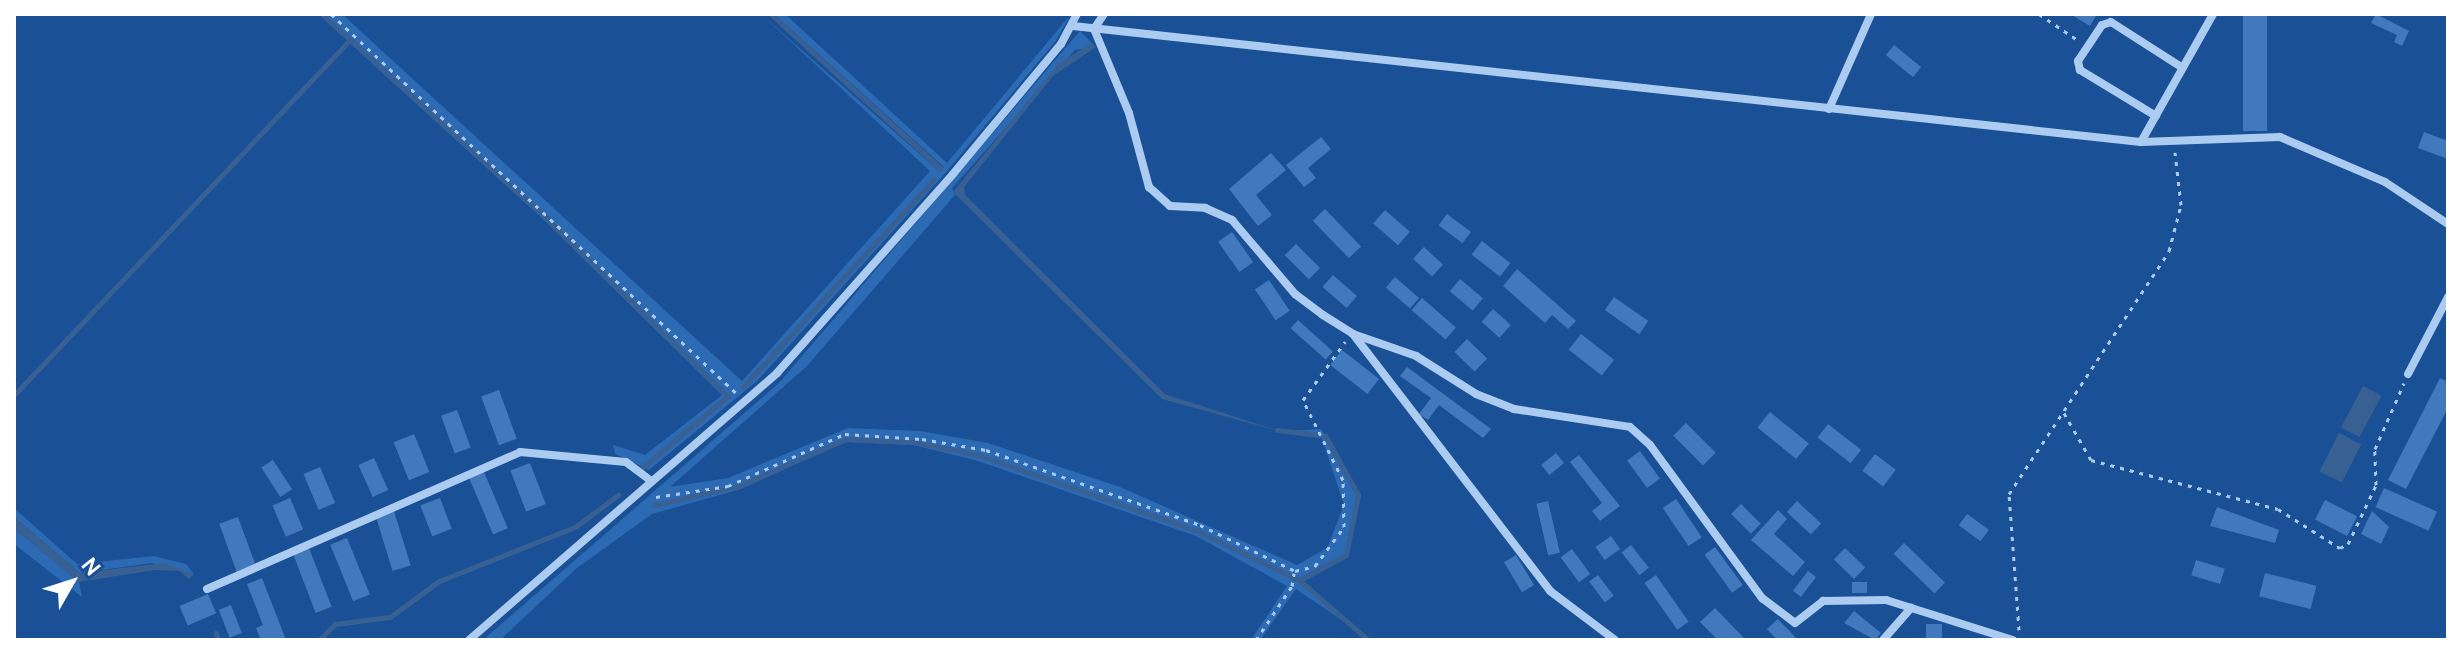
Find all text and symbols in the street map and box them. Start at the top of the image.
north arrow [32,542,112,622]
text: N [76,552,106,581]

